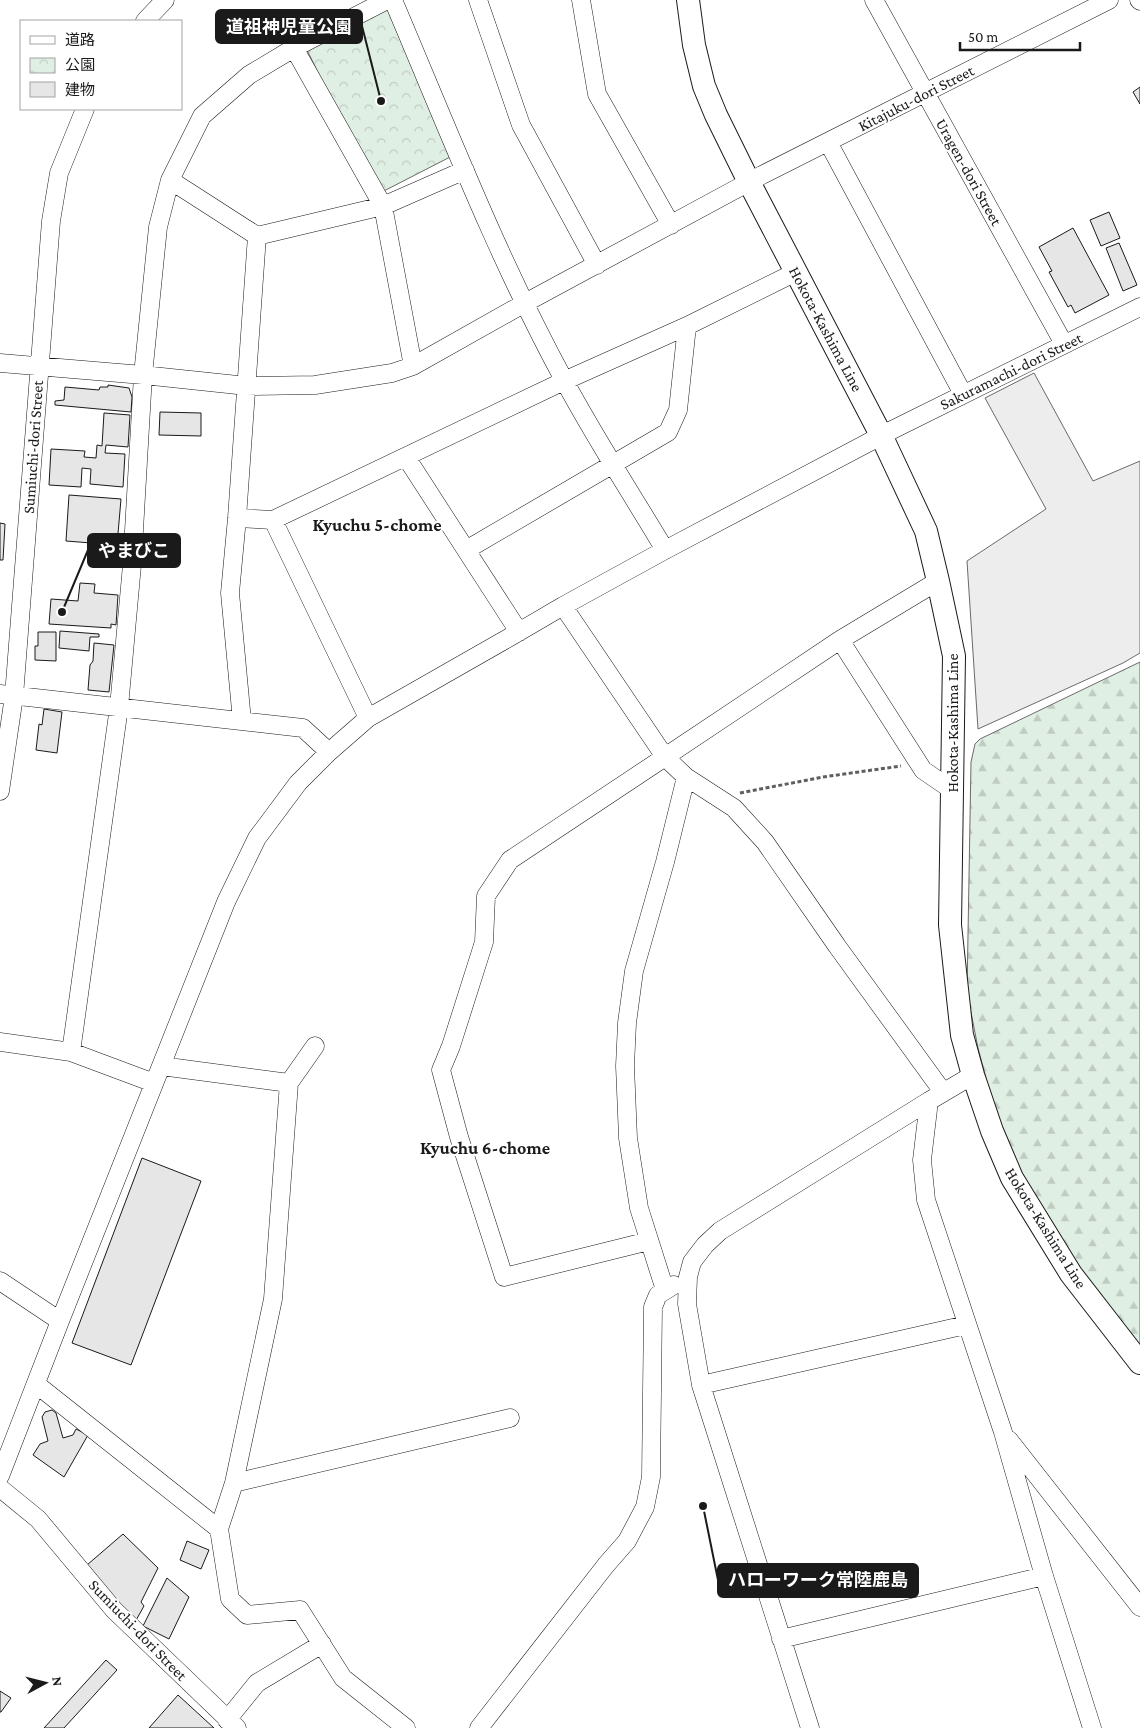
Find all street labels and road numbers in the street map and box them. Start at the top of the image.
street label: Kitajuku-dori Street [855,61,978,135]
street label: Uragen-dori Street [932,116,1006,229]
street label: Hokota-Kashima Line [786,264,866,394]
street label: Sakuramachi-dori Street [937,329,1086,413]
street label: Sumiuchi-dori Street [20,379,46,514]
street label: Hokota-Kashima Line [944,654,961,792]
street label: Hokota-Kashima Line [1002,1165,1090,1291]
street label: Sumiuchi-dori Street [85,1576,191,1684]

